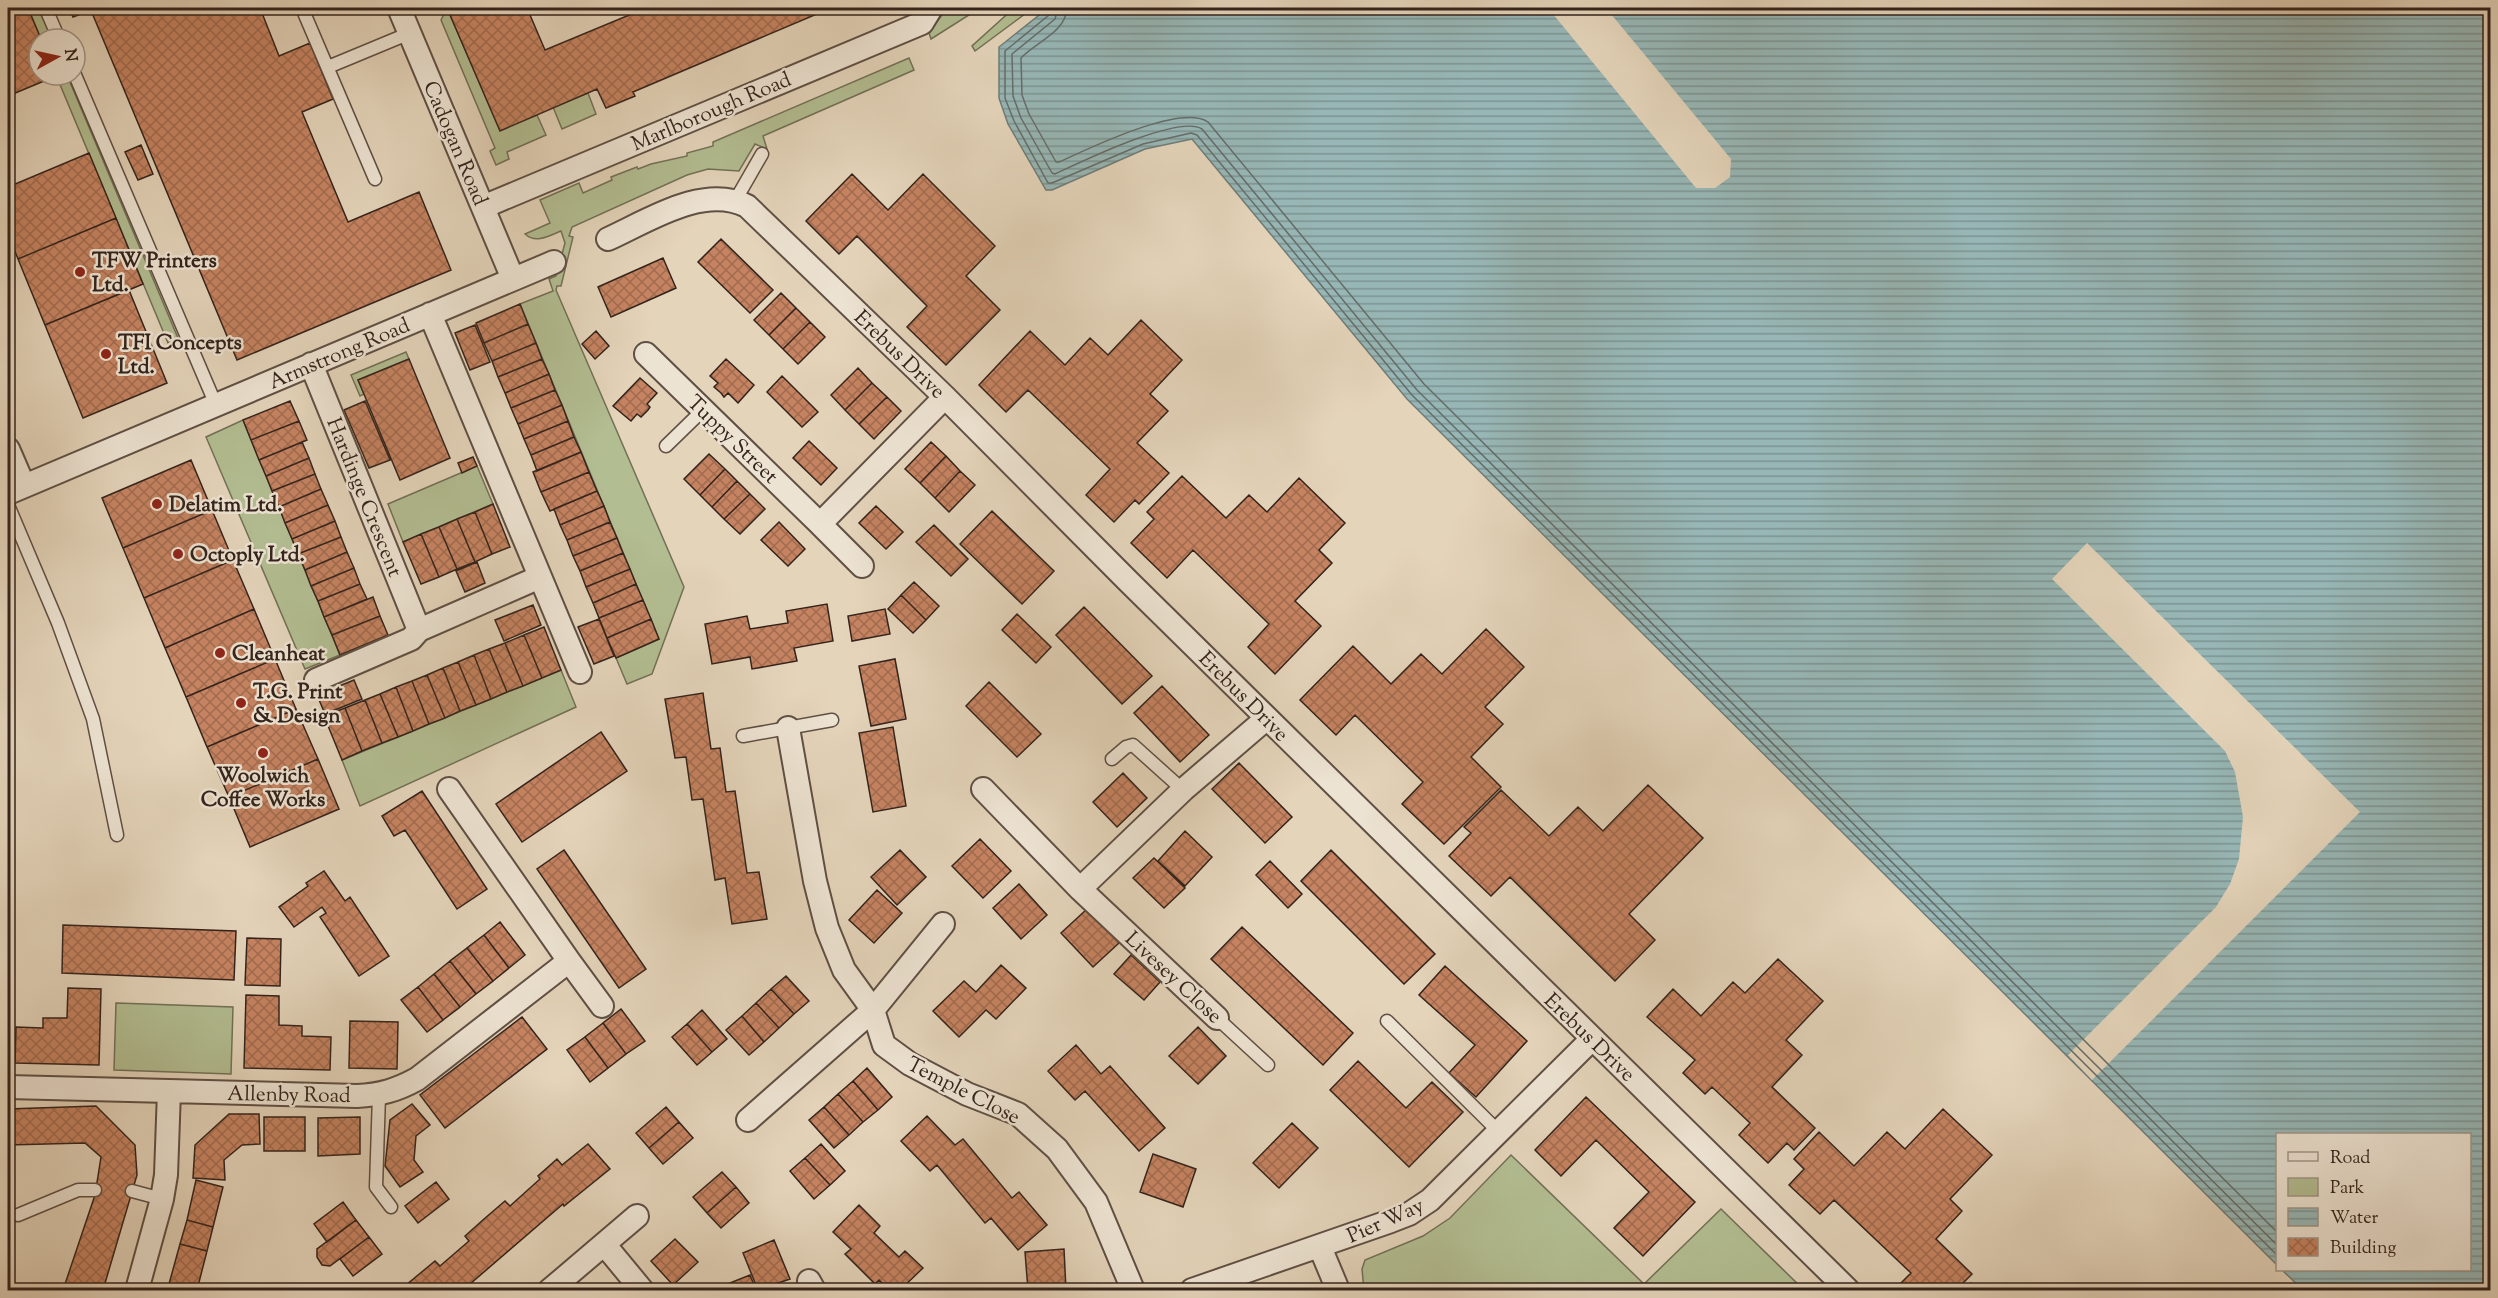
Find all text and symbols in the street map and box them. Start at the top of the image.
north arrow [27,27,87,87]
text: N [57,47,82,63]
street label: Marlborough Road [627,66,797,160]
street label: Cadogan Road [414,77,494,211]
place label: TFW Printers Ltd. [92,247,217,301]
marker: TFW Printers Ltd. [73,265,87,279]
street label: Erebus Drive [846,304,951,407]
street label: Armstrong Road [265,312,415,398]
place label: TFI Concepts Ltd. [118,329,242,383]
marker: TFI Concepts Ltd. [99,347,113,361]
street label: Tuppy Street [679,389,784,492]
street label: Hardinge Crescent [317,414,409,582]
place label: Delatim Ltd. [169,491,283,521]
marker: Delatim Ltd. [150,497,164,511]
place label: Octoply Ltd. [190,541,305,571]
marker: Octoply Ltd. [171,547,185,561]
place label: Cleanheat [232,640,326,670]
street label: Erebus Drive [1191,645,1295,749]
marker: Cleanheat [213,646,227,660]
place label: T.G. Print & Design [253,678,343,732]
marker: T.G. Print & Design [234,696,248,710]
marker: Woolwich Coffee Works [256,746,270,760]
place label: Woolwich Coffee Works [201,762,325,816]
street label: Livesey Close [1117,925,1228,1032]
street label: Erebus Drive [1536,987,1641,1090]
street label: Temple Close [901,1050,1025,1133]
street label: Allenby Road [227,1080,351,1112]
legend [2276,1133,2471,1271]
text: Road [2330,1146,2370,1172]
text: Park [2330,1176,2365,1202]
street label: Pier Way [1342,1191,1430,1252]
text: Water [2330,1206,2379,1232]
text: Building [2330,1236,2396,1262]

